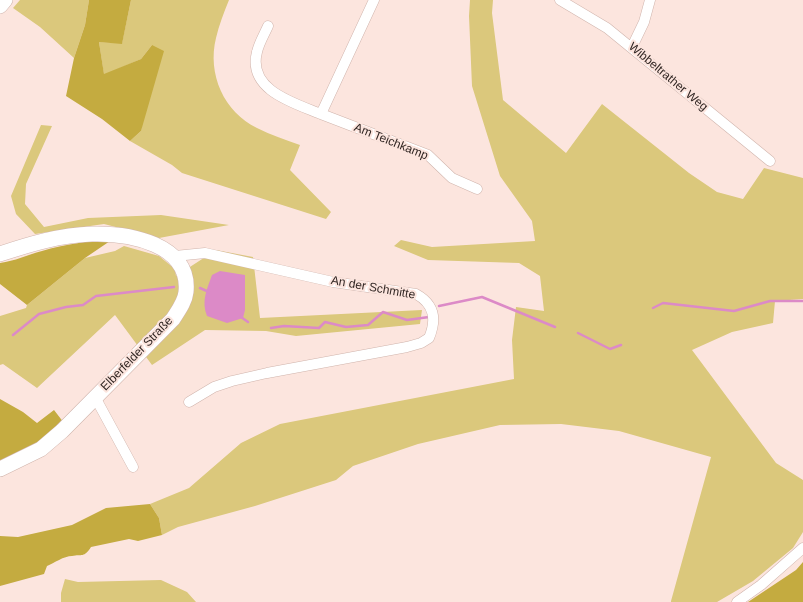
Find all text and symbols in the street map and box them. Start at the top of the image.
street label: Wibbeltrather Weg [625,40,711,114]
street label: Am Teichkamp [352,121,430,163]
street label: An der Schmitte [330,273,416,303]
street label: Elberfelder Straße [98,314,176,394]

